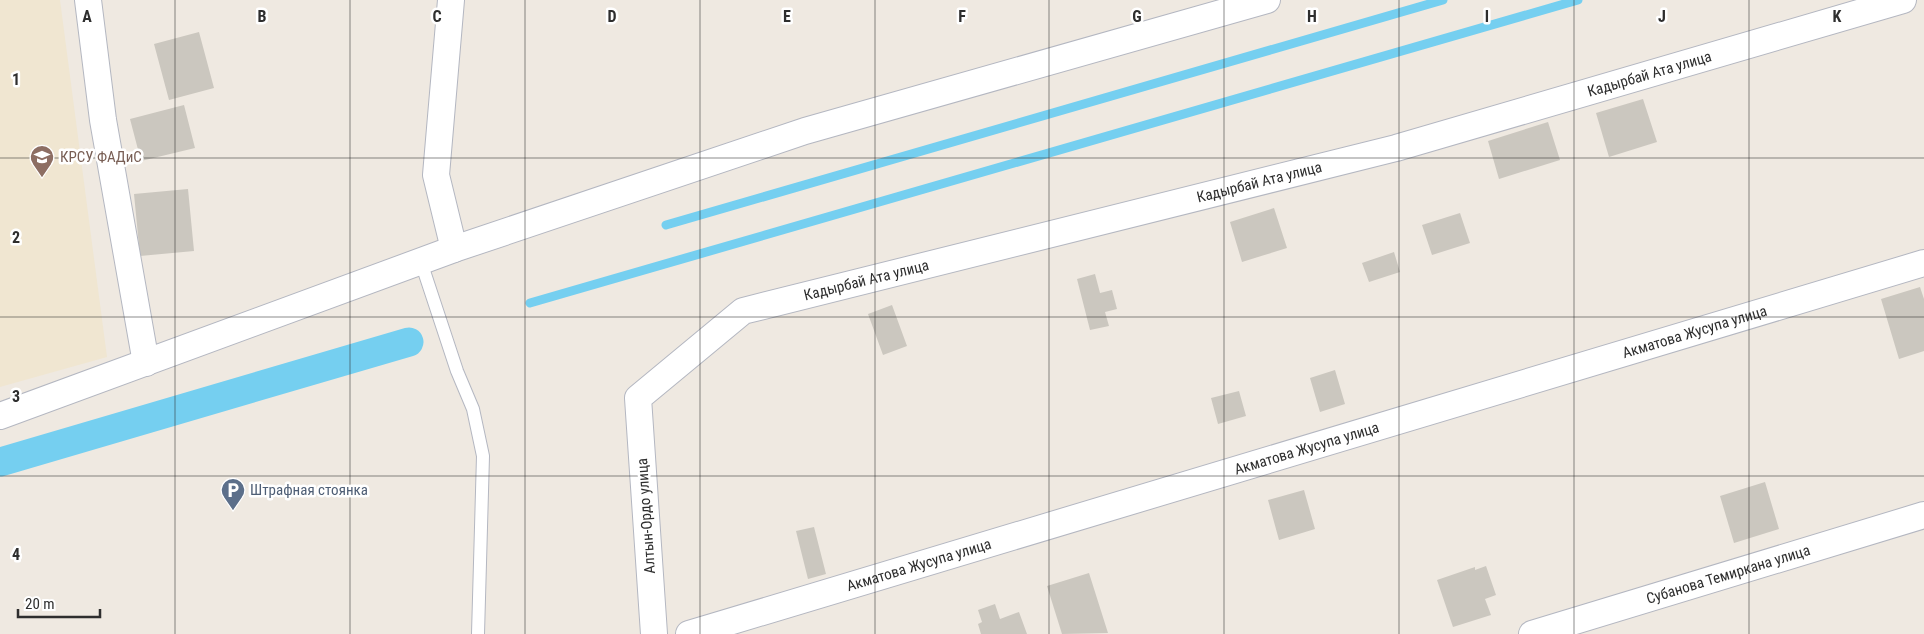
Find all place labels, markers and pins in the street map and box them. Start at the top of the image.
school or university icon: КРСУ ФАДиС [29,144,55,178]
place label: КРСУ ФАДиС [60,148,142,166]
parking icon: Штрафная стоянка [220,477,246,511]
place label: Штрафная стоянка [250,481,368,499]

